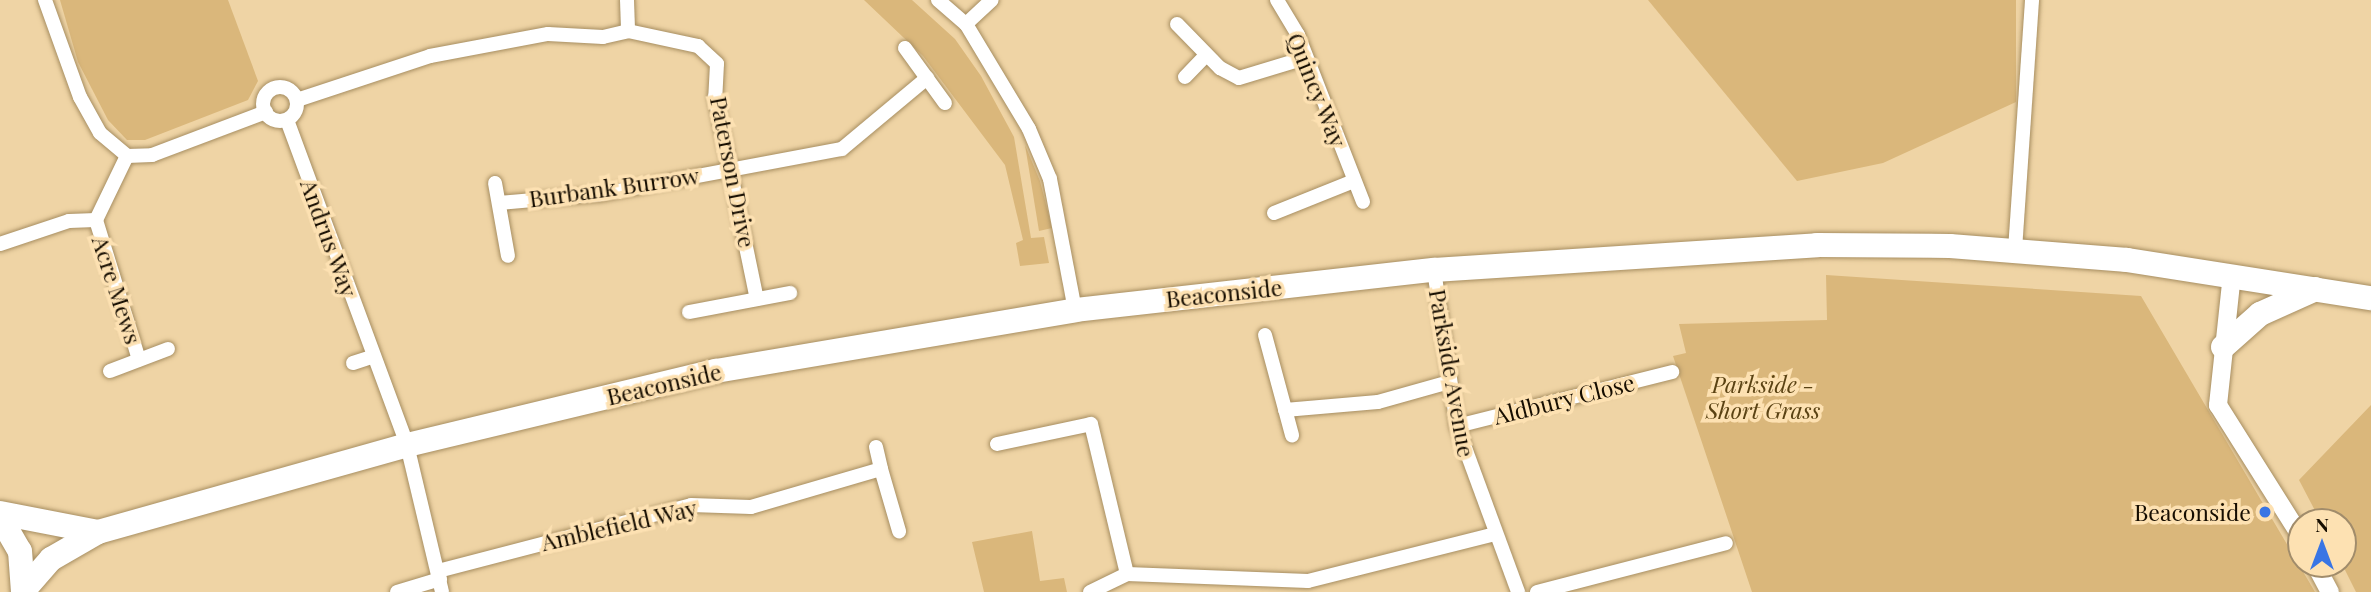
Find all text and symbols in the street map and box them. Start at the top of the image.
street label: Quincy Way [1281,28,1353,152]
street label: Paterson Drive [705,94,761,250]
street label: Burbank Burrow [527,161,701,213]
street label: Andrus Way [295,175,363,301]
street label: Acre Mews [87,233,147,347]
street label: Beaconside [1164,273,1284,313]
street label: Parkside Avenue [1424,286,1480,460]
street label: Beaconside [604,357,724,411]
street label: Aldbury Close [1490,368,1638,430]
park label: Parkside - Short Grass [1706,370,1820,424]
street label: Amblefield Way [538,494,700,556]
place label: Beaconside [2134,498,2251,526]
marker: Beaconside [2257,504,2273,520]
north arrow [2287,508,2357,578]
text: N [2315,511,2329,537]

